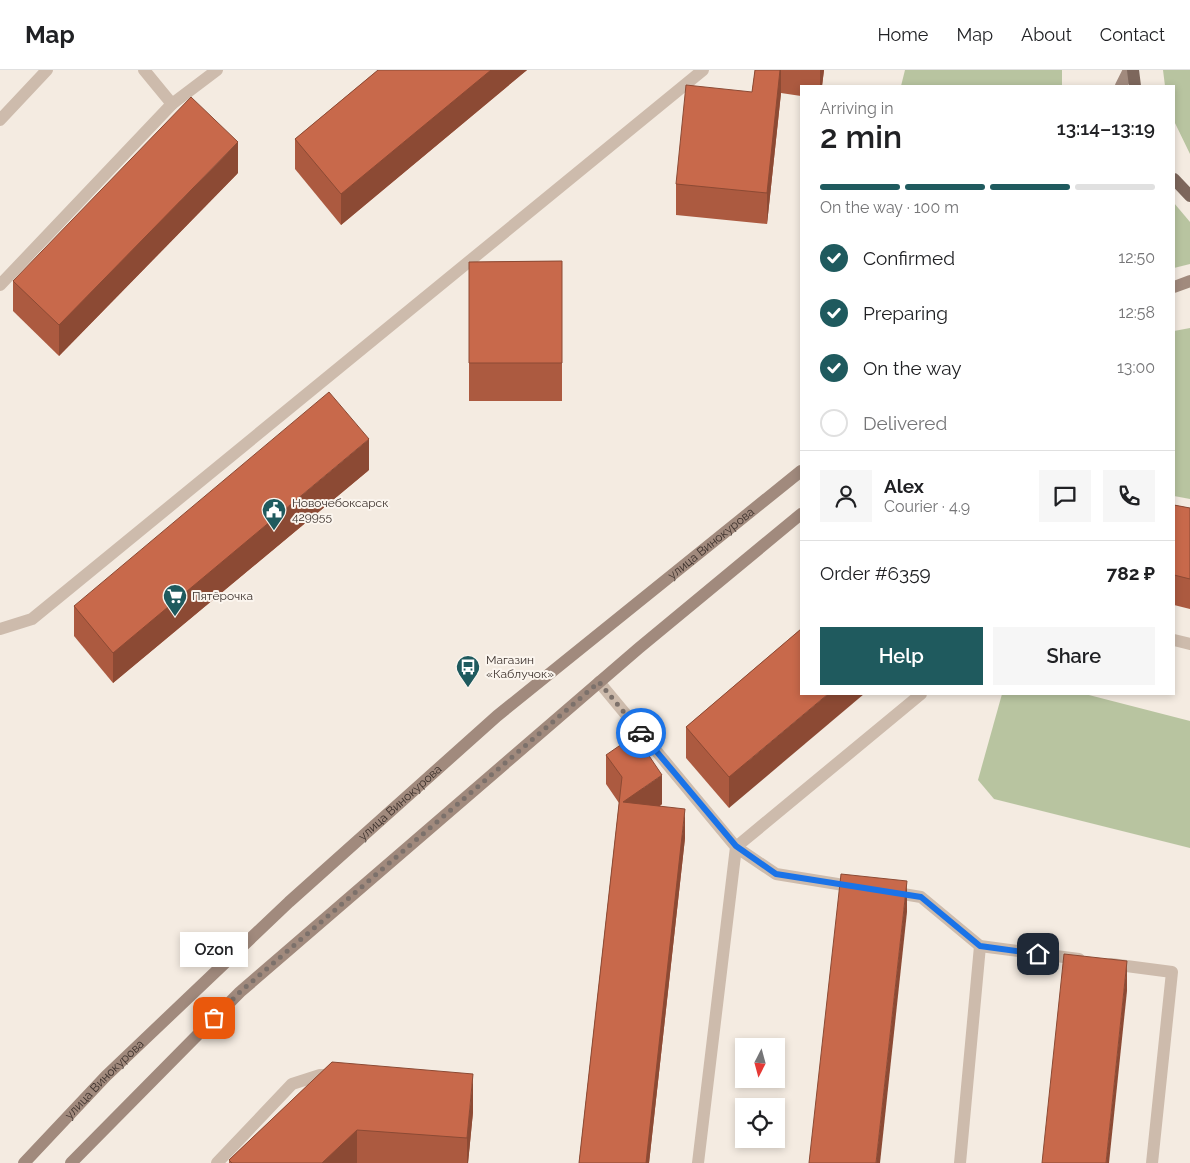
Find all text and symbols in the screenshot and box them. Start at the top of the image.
text: Map [25,20,75,49]
text: Home [877,24,928,45]
text: Map [956,24,993,45]
text: About [1021,24,1072,45]
text: Contact [1100,24,1165,45]
text: Arriving in [820,99,894,118]
text: 13:14–13:19 [1057,117,1155,139]
text: 2 min [820,118,902,155]
text: On the way · 100 m [820,198,959,217]
icon: check [820,244,848,272]
text: Confirmed [863,247,955,269]
text: 12:50 [1118,248,1155,267]
icon: check [820,299,848,327]
text: Preparing [863,302,948,324]
text: 12:58 [1119,303,1155,322]
icon: check [820,354,848,382]
text: On the way [863,357,962,379]
text: 13:00 [1117,358,1155,377]
text: Delivered [863,412,947,434]
button: person [820,470,872,522]
button: chat [1039,470,1091,522]
button: phone [1103,470,1155,522]
text: Alex [884,475,924,497]
place label: Новочебоксарск 429955 [292,496,388,524]
public building icon: Новочебоксарск 429955 [261,497,287,531]
text: Courier · 4.9 [884,497,970,516]
street label: улица Винокурова [665,505,757,582]
text: Order #6359 [820,562,931,584]
text: 782 ₽ [1107,562,1155,584]
supermarket icon: Пятёрочка [162,583,188,617]
place label: Пятёрочка [192,589,253,603]
button: Help [820,627,983,685]
button: Share [993,627,1155,685]
place label: Магазин «Каблучок» [486,653,554,681]
bus stop icon: Магазин «Каблучок» [455,654,481,688]
courier [616,708,666,758]
icon: car [627,719,655,747]
street label: улица Винокурова [356,762,444,843]
callout: Ozon [180,933,248,968]
pin [1017,933,1059,975]
text: Ozon [195,940,233,959]
icon: home [1024,940,1052,968]
pin [193,997,235,1039]
icon: bag [200,1004,228,1032]
street label: улица Винокурова [62,1037,147,1122]
north arrow [735,1038,785,1088]
map controls [735,1038,785,1148]
button: locate [735,1098,785,1148]

